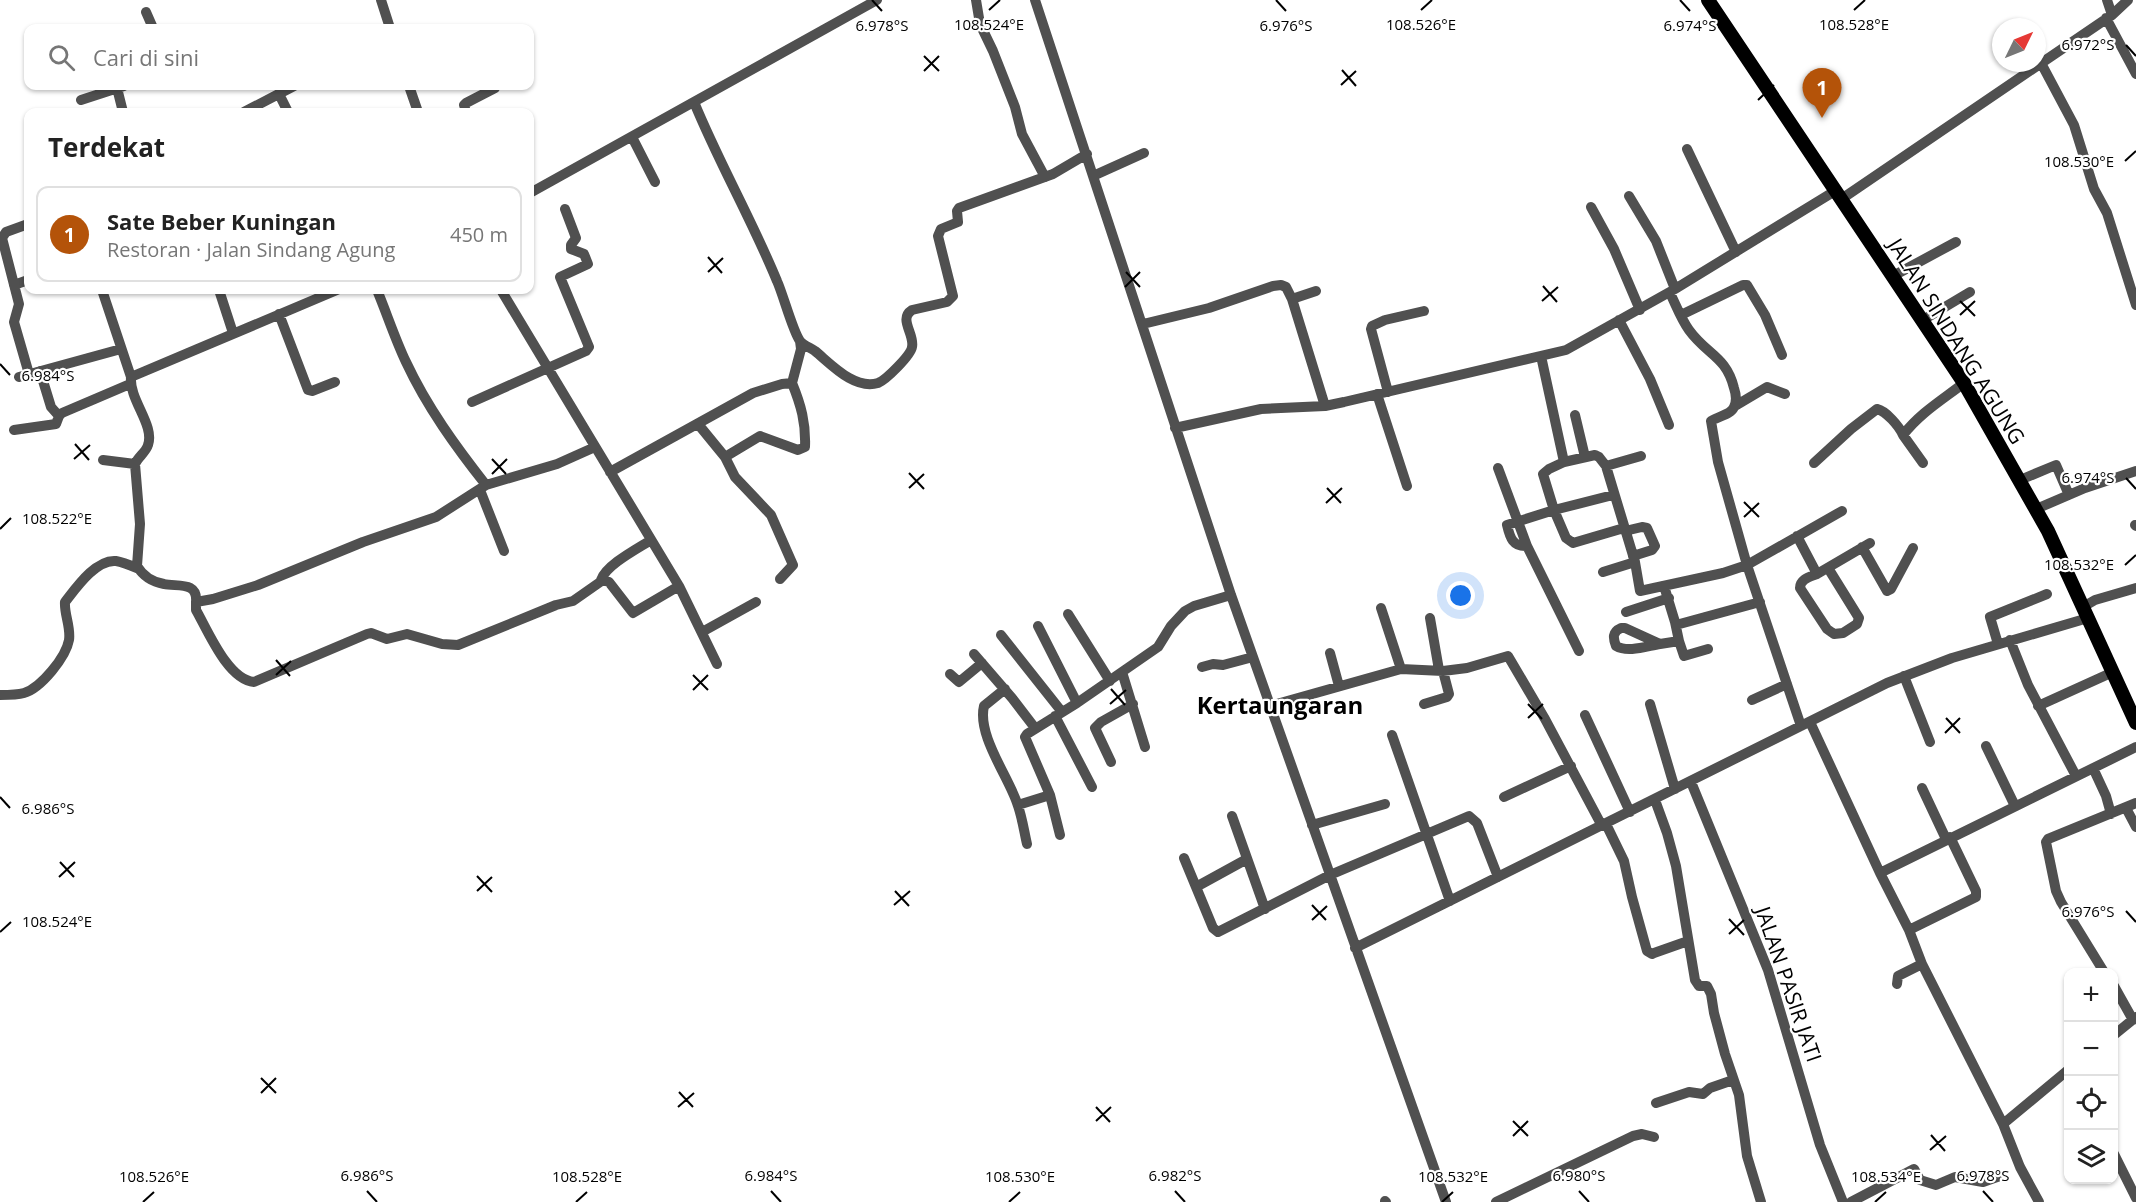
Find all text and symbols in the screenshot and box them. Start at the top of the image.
text: 108.524°E [954,14,1024,34]
text: 108.526°E [1386,14,1456,34]
text: 108.528°E [1819,14,1889,34]
text: 6.978°S [856,15,908,35]
text: 6.976°S [1260,15,1312,35]
text: 6.974°S [1664,15,1716,35]
north arrow [1992,18,2046,72]
search box [24,24,534,90]
text: 6.972°S [2062,34,2114,54]
icon: search [45,41,78,74]
text: Cari di sini [93,42,199,72]
pin: 1 [1802,68,1842,118]
text: Terdekat [48,129,165,165]
text: 108.530°E [2044,151,2114,171]
text: Sate Beber Kuningan [107,206,336,236]
text: 1 [64,221,75,248]
text: 450 m [450,221,508,248]
street label: JALAN SINDANG AGUNG [1881,231,2032,449]
text: Restoran · Jalan Sindang Agung [107,236,395,263]
text: 6.984°S [22,365,74,385]
text: 6.974°S [2062,467,2114,487]
text: 108.522°E [22,508,92,528]
text: 108.532°E [2044,554,2114,574]
your location [1446,581,1475,610]
district label: Kertaungaran [1197,688,1363,721]
text: 6.986°S [22,798,74,818]
street label: JALAN PASIR JATI [1749,901,1829,1065]
text: 6.976°S [2062,901,2114,921]
text: 108.524°E [22,911,92,931]
map controls [2064,968,2118,1184]
button: + [2064,968,2118,1022]
button: − [2064,1022,2118,1076]
button: locate [2064,1076,2118,1130]
button: layers [2064,1130,2118,1184]
text: 6.986°S [341,1165,393,1185]
text: 6.984°S [745,1165,797,1185]
text: 6.982°S [1149,1165,1201,1185]
text: 6.980°S [1553,1165,1605,1185]
text: 6.978°S [1957,1165,2009,1185]
text: 108.526°E [119,1166,189,1186]
text: 108.528°E [552,1166,622,1186]
text: 108.530°E [985,1166,1055,1186]
text: 108.532°E [1418,1166,1488,1186]
text: 108.534°E [1851,1166,1921,1186]

